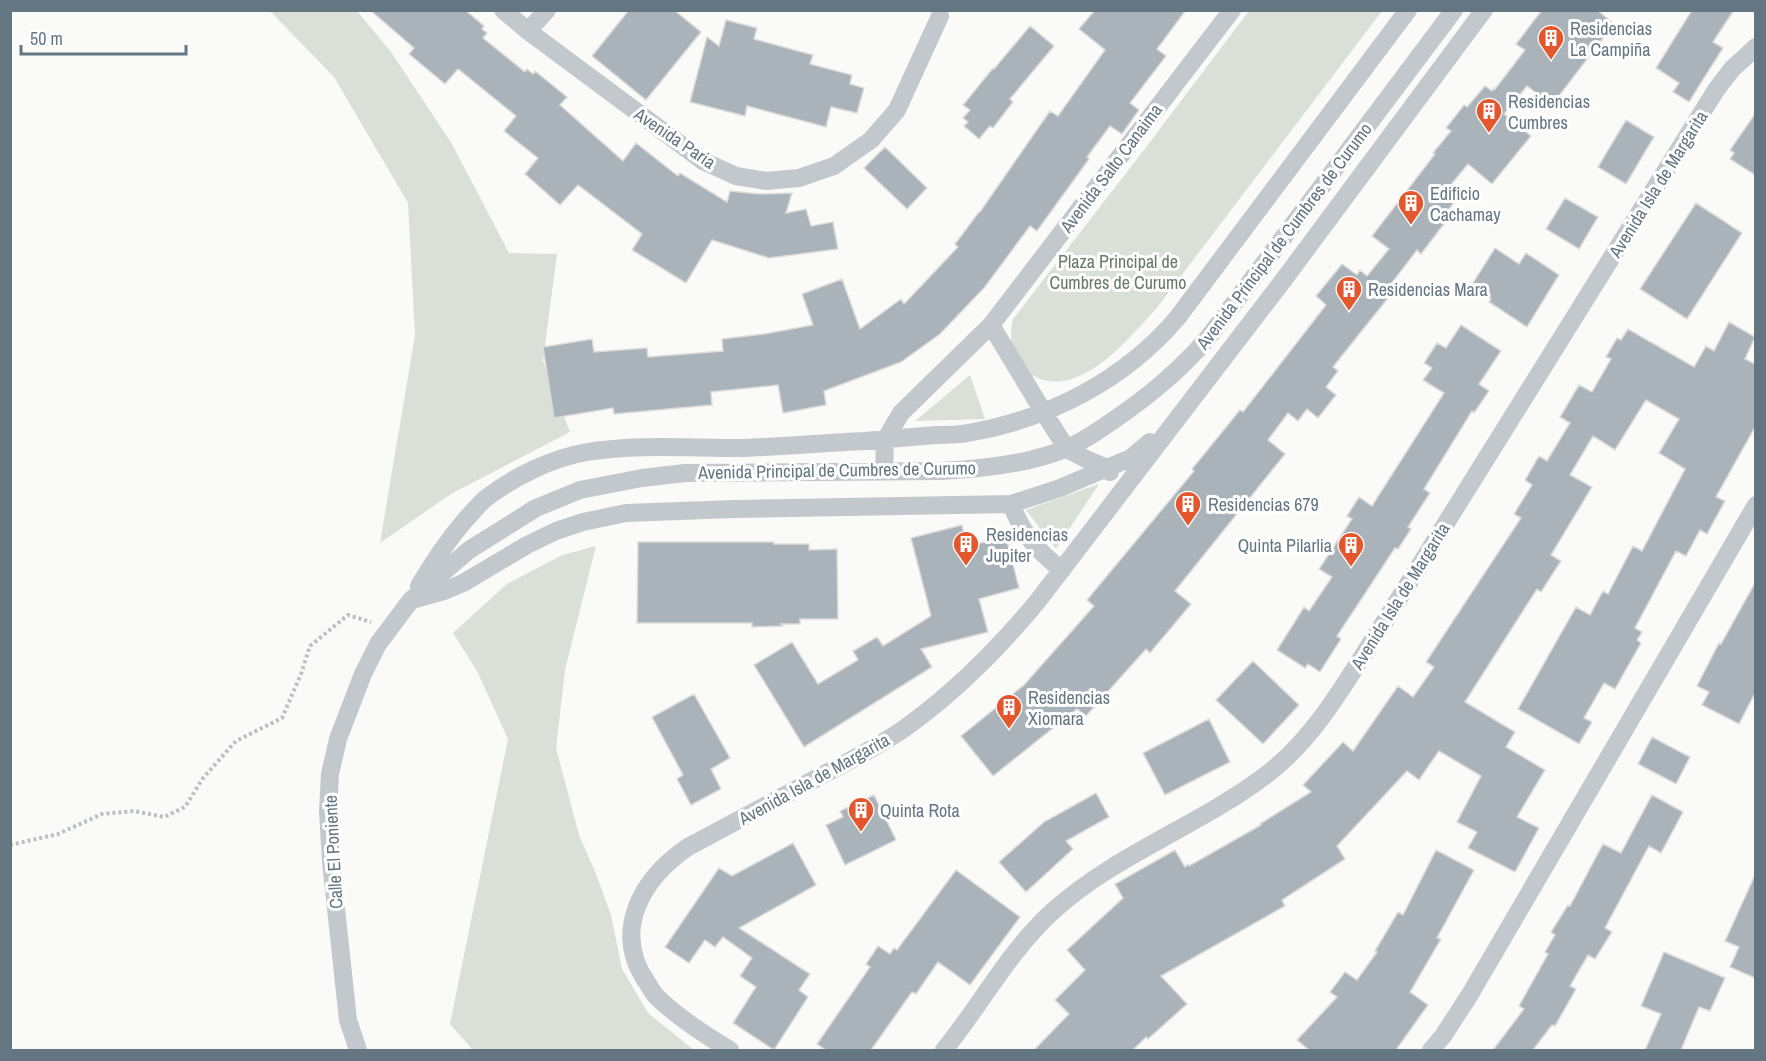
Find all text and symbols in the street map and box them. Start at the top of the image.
place label: Residencias La Campiña [1570,16,1652,62]
scale bar [21,18,186,56]
building icon: Residencias La Campiña [1536,23,1566,61]
text: 50 m [30,26,63,51]
place label: Residencias Cumbres [1508,89,1590,135]
building icon: Residencias Cumbres [1474,96,1504,134]
street label: Avenida Salto Canaima [1054,98,1168,238]
street label: Avenida Paria [629,101,721,174]
street label: Avenida Isla de Margarita [1602,106,1713,263]
street label: Avenida Principal de Cumbres de Curumo [1190,118,1378,355]
place label: Edificio Cachamay [1430,181,1501,227]
building icon: Edificio Cachamay [1396,188,1426,226]
park label: Plaza Principal de Cumbres de Curumo [1050,249,1186,295]
building icon: Residencias Mara [1334,274,1364,312]
place label: Residencias Mara [1368,277,1488,302]
street label: Avenida Principal de Cumbres de Curumo [697,455,976,485]
building icon: Residencias 679 [1173,489,1203,527]
place label: Residencias 679 [1208,492,1319,517]
street label: Avenida Isla de Margarita [1344,518,1455,675]
place label: Residencias Jupiter [986,522,1068,568]
building icon: Residencias Jupiter [951,529,981,567]
building icon: Quinta Pilarlia [1336,530,1366,568]
place label: Quinta Pilarlia [1238,533,1332,558]
place label: Residencias Xiomara [1028,685,1110,731]
building icon: Residencias Xiomara [994,692,1024,730]
street label: Avenida Isla de Margarita [733,727,894,831]
street label: Calle El Poniente [318,794,348,910]
building icon: Quinta Rota [846,795,876,833]
place label: Quinta Rota [880,798,960,823]

